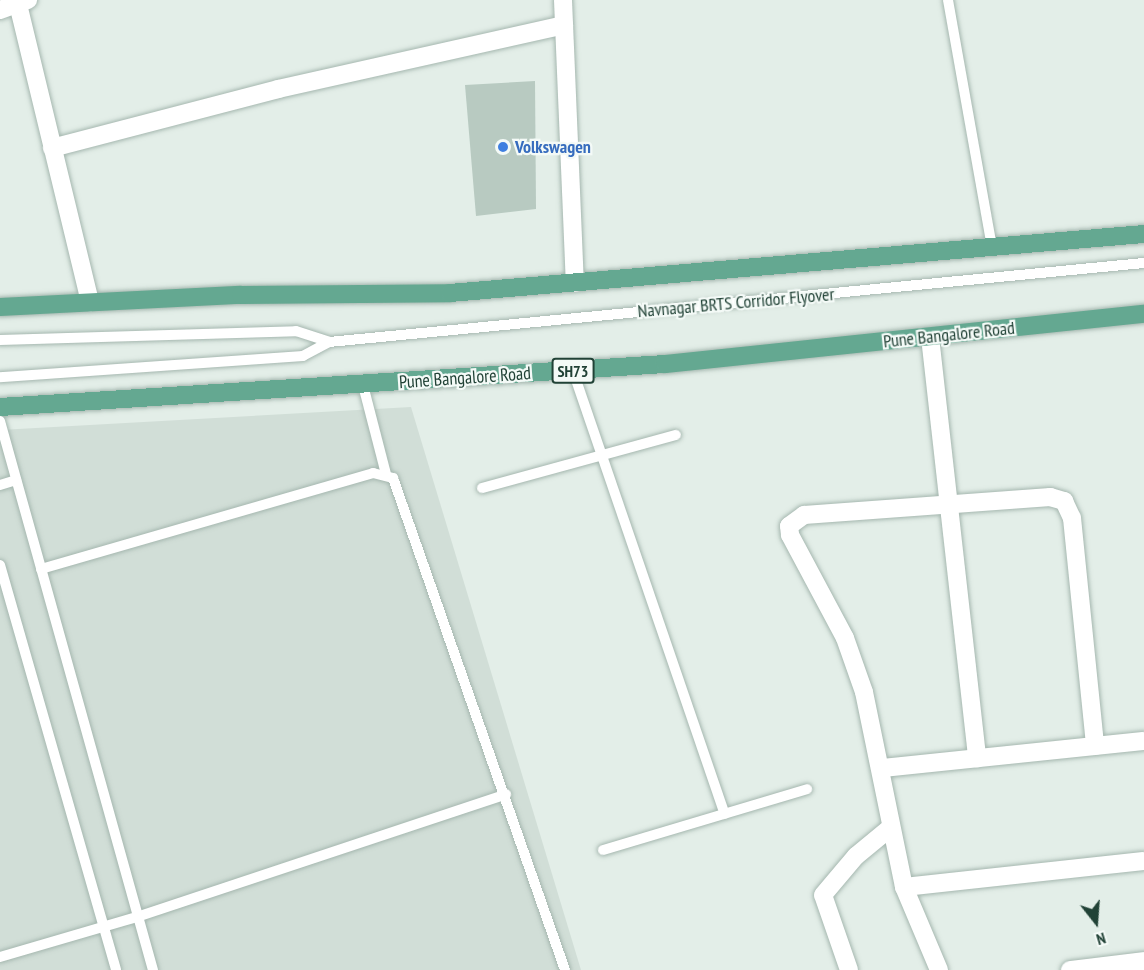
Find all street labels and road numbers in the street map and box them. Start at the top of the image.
street label: Navnagar BRTS Corridor Flyover [637,284,835,322]
street label: Pune Bangalore Road [882,317,1016,353]
road number: SH73 [550,358,596,384]
street label: Pune Bangalore Road [398,363,532,393]

